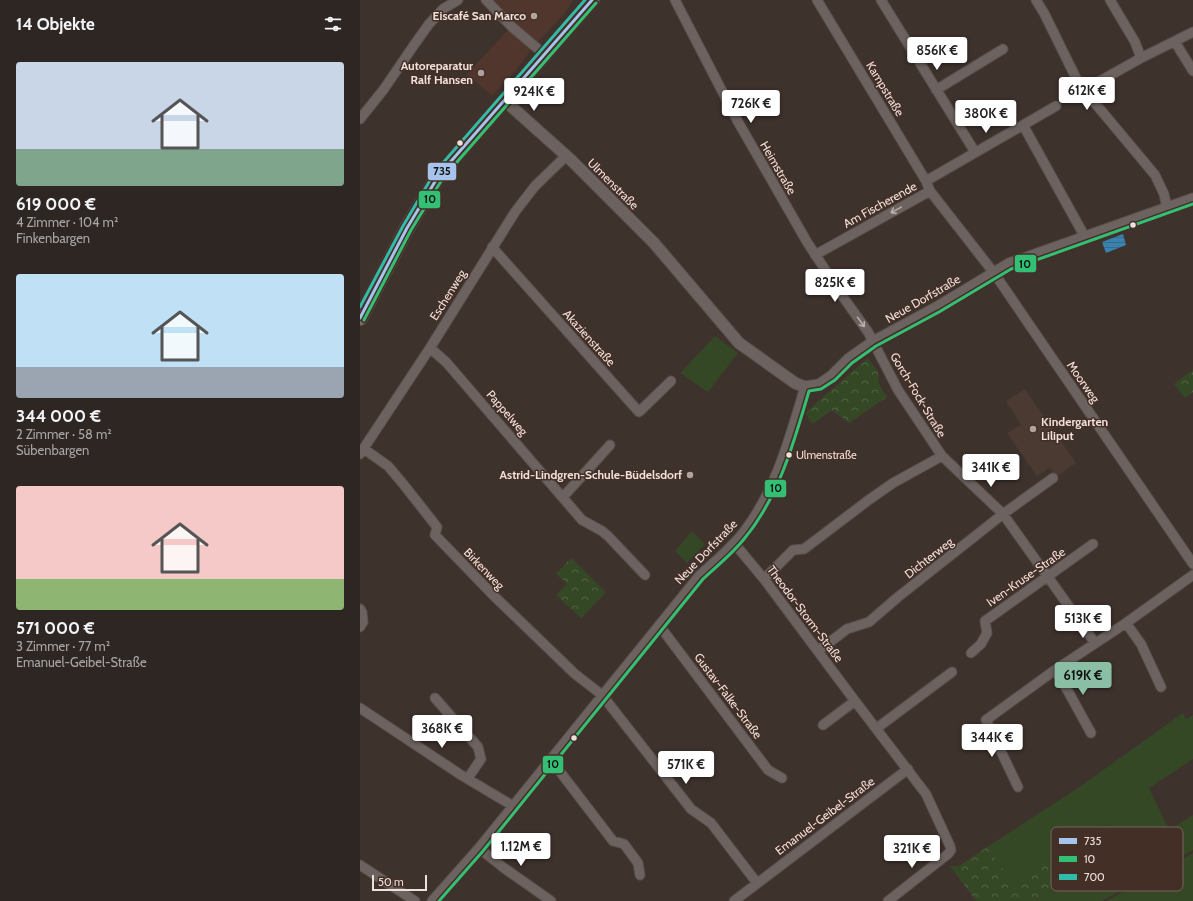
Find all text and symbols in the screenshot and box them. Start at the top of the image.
place label: Eiscafé San Marco [433,8,526,23]
marker: Eiscafé San Marco [529,11,539,21]
icon: filters [322,13,344,35]
text: 14 Objekte [16,14,95,34]
pin: 856K € [904,37,970,71]
text: 856K € [916,42,958,58]
place label: Autoreparatur Ralf Hansen [401,58,473,87]
street label: Kampstraße [863,59,908,119]
marker: Autoreparatur Ralf Hansen [476,68,486,78]
pin: 612K € [1054,77,1120,111]
pin: 924K € [501,78,567,112]
text: 612K € [1068,82,1106,98]
text: 924K € [513,83,555,99]
icon: home [144,88,216,160]
pin: 726K € [718,90,784,124]
text: 726K € [731,95,771,111]
pin: 380K € [953,100,1019,134]
text: 380K € [964,105,1008,121]
unlabelled marker [455,138,465,148]
street label: Heimstraße [757,138,800,197]
street label: Ulmenstraße [585,155,642,212]
line badge: 735 [427,162,457,181]
text: 735 [433,164,451,178]
street label: Am Fischerende [840,178,919,231]
line badge: 10 [418,190,441,209]
text: 10 [424,192,436,206]
text: 619 000 € [16,194,96,214]
one-way arrow [890,206,902,214]
text: 4 Zimmer · 104 m² [16,214,118,230]
unlabelled marker [1128,220,1138,230]
text: Finkenbargen [16,230,90,246]
line badge: 10 [1014,254,1037,273]
text: 10 [1019,257,1031,271]
street label: Eschenweg [426,266,470,323]
pin: 825K € [802,269,868,303]
street label: Neue Dorfstraße [883,271,963,326]
text: 825K € [814,274,856,290]
icon: home [144,300,216,372]
street label: Akazienstraße [560,306,619,369]
one-way arrow [856,316,865,327]
street label: Gorch-Fock-Straße [887,349,950,440]
street label: Moorweg [1064,358,1104,406]
street label: Pappelweg [484,387,532,439]
text: 344 000 € [16,406,101,426]
place label: Kindergarten Liliput [1041,414,1108,443]
marker: Kindergarten Liliput [1028,424,1038,434]
text: 2 Zimmer · 58 m² [16,426,112,442]
text: Sübenbargen [16,442,89,458]
place label: Ulmenstraße [796,448,857,462]
marker: Ulmenstraße [784,450,794,460]
pin: 341K € [958,454,1024,488]
text: 341K € [971,459,1011,475]
place label: Astrid-Lindgren-Schule-Büdelsdorf [500,467,682,482]
marker: Astrid-Lindgren-Schule-Büdelsdorf [685,470,695,480]
line badge: 10 [764,479,787,498]
text: 10 [770,481,782,495]
icon: home [144,512,216,584]
street label: Neue Dorfstraße [671,516,740,587]
street label: Dichterweg [901,533,957,581]
street label: Iven-Kruse-Straße [983,544,1068,609]
street label: Birkenweg [461,545,509,593]
street label: Theodor-Storm-Straße [764,562,847,665]
pin: 513K € [1050,605,1116,639]
text: 513K € [1064,610,1102,626]
text: 571 000 € [16,618,95,638]
text: 3 Zimmer · 77 m² [16,638,110,654]
street label: Gustav-Falke-Straße [691,650,766,742]
text: Emanuel-Geibel-Straße [16,654,147,670]
pin: 619K € [1050,662,1116,696]
text: 619K € [1064,667,1102,683]
pin: 368K € [409,715,475,749]
text: 368K € [421,720,463,736]
pin: 344K € [959,724,1025,758]
text: 344K € [971,729,1013,745]
unlabelled marker [569,733,579,743]
pin: 571K € [653,751,719,785]
line badge: 10 [542,755,564,774]
text: 571K € [667,756,705,772]
text: 10 [547,757,559,771]
street label: Emanuel-Geibel-Straße [772,773,877,858]
legend [1051,827,1183,891]
pin: 1.12M € [484,833,558,867]
text: 735 [1084,834,1101,848]
pin: 321K € [879,835,945,869]
text: 1.12M € [500,838,542,854]
text: 321K € [893,840,931,856]
text: 10 [1084,852,1096,866]
text: 700 [1084,870,1105,884]
scale bar [372,873,427,892]
text: 50 m [378,875,404,889]

